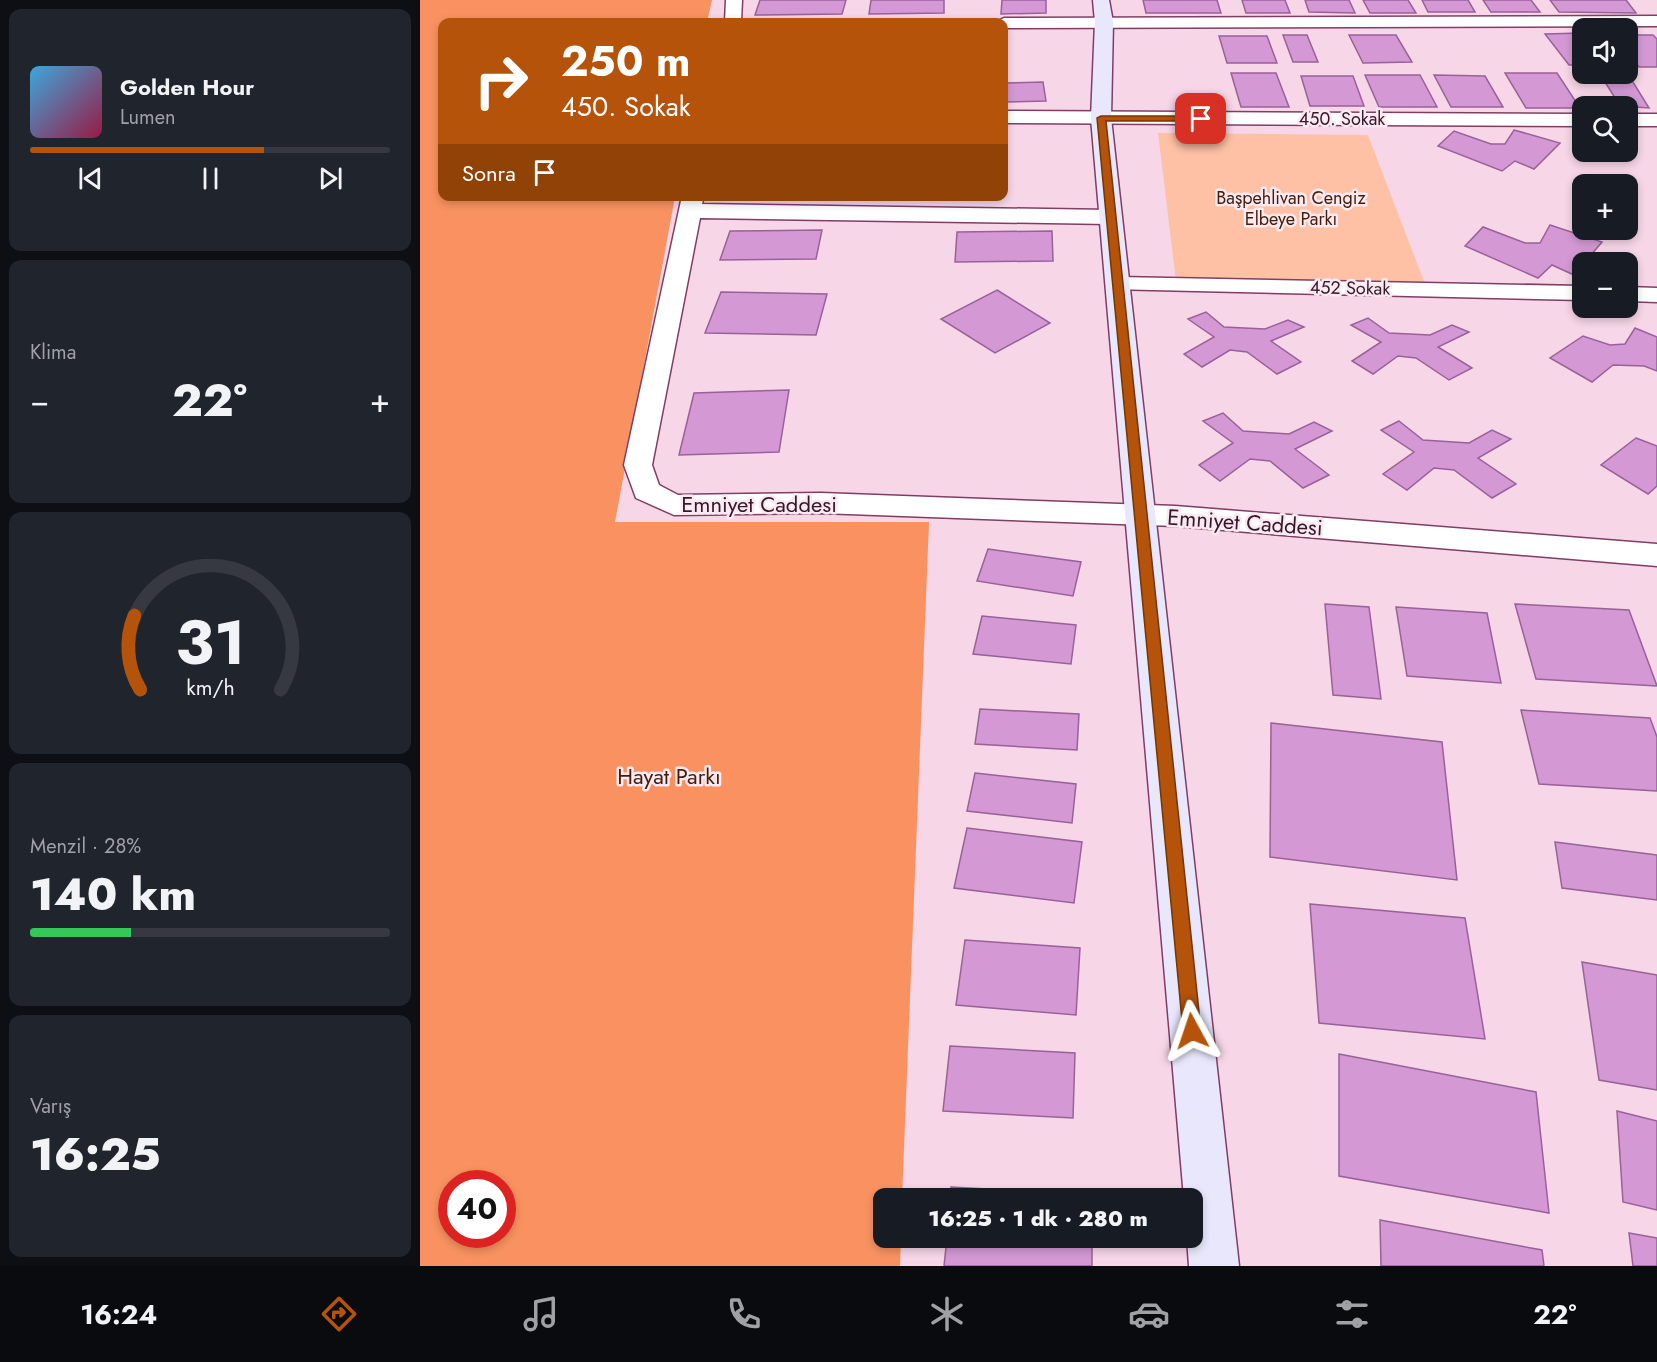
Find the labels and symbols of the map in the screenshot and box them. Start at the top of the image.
pin [1175,93,1226,144]
street label: 450. Sokak [1299,106,1385,132]
park label: Başpehlivan Cengiz Elbeye Parkı [1216,185,1366,232]
street label: 452 Sokak [1310,274,1391,302]
street label: Emniyet Caddesi [681,488,837,520]
street label: Emniyet Caddesi [1166,501,1324,543]
park label: Hayat Parkı [617,760,721,792]
position arrow [1160,999,1224,1063]
speed limit sign: 40 [438,1170,516,1248]

